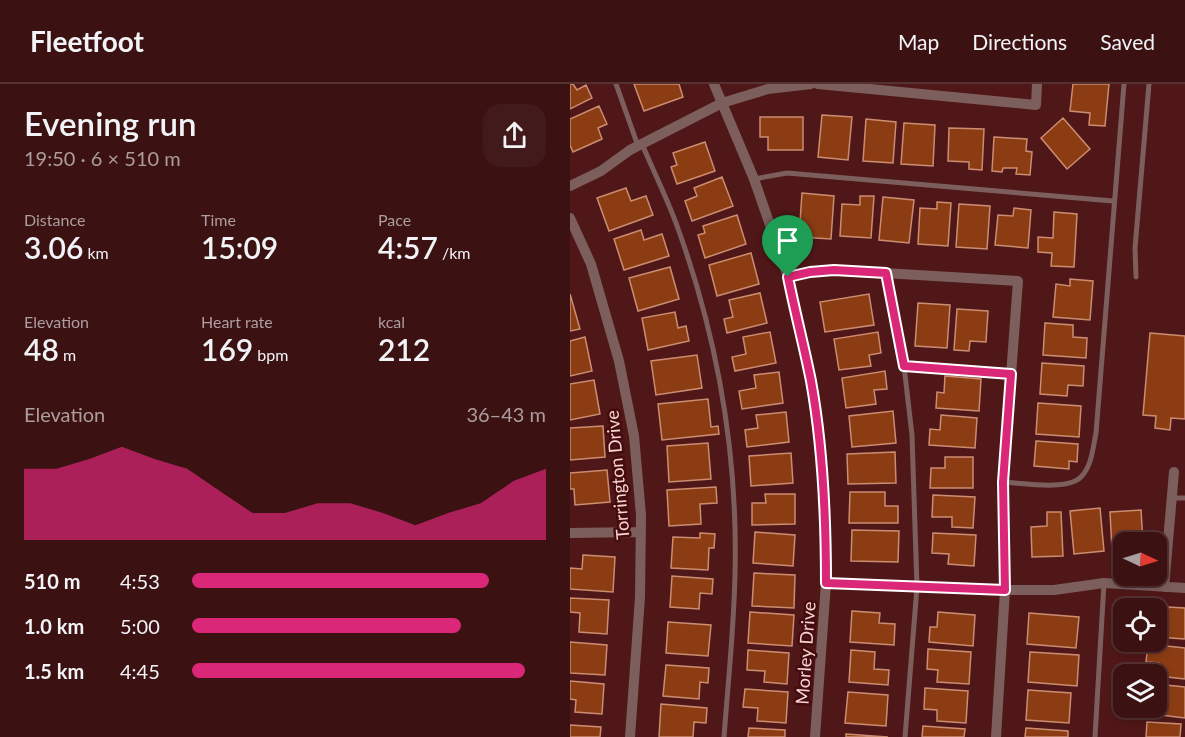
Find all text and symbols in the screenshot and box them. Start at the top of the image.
text: Fleetfoot [30,24,144,58]
text: Map [898,29,939,54]
text: Directions [972,29,1067,54]
text: Saved [1100,29,1155,54]
text: Evening run [24,103,197,143]
button: share [483,104,546,167]
text: 19:50 · 6 × 510 m [24,146,181,170]
text: Distance [24,210,85,229]
text: Time [201,210,236,229]
text: Pace [378,210,411,229]
pin [762,215,813,277]
icon: arrive [771,224,804,257]
text: 3.06 [24,229,83,265]
text: 15:09 [201,229,278,265]
text: 4:57 [378,229,438,265]
text: km [83,243,109,262]
text: /km [438,243,470,262]
text: Elevation [24,312,89,331]
text: Heart rate [201,312,273,331]
text: kcal [378,312,405,331]
text: 48 [24,331,59,367]
text: 169 [201,331,253,367]
text: 212 [378,331,430,367]
text: m [59,345,76,364]
text: bpm [253,345,288,364]
text: Elevation [24,402,105,426]
text: 36–43 m [466,402,546,426]
street label: Torrington Drive [600,409,634,541]
north arrow [1113,532,1167,586]
map controls [1113,532,1167,718]
text: 510 m [24,569,80,593]
text: 4:53 [120,569,160,593]
button: locate [1113,598,1167,652]
street label: Morley Drive [790,601,820,705]
text: 1.0 km [24,614,84,638]
text: 5:00 [120,614,160,638]
text: 1.5 km [24,659,84,683]
text: 4:45 [120,659,160,683]
button: layers [1113,664,1167,718]

